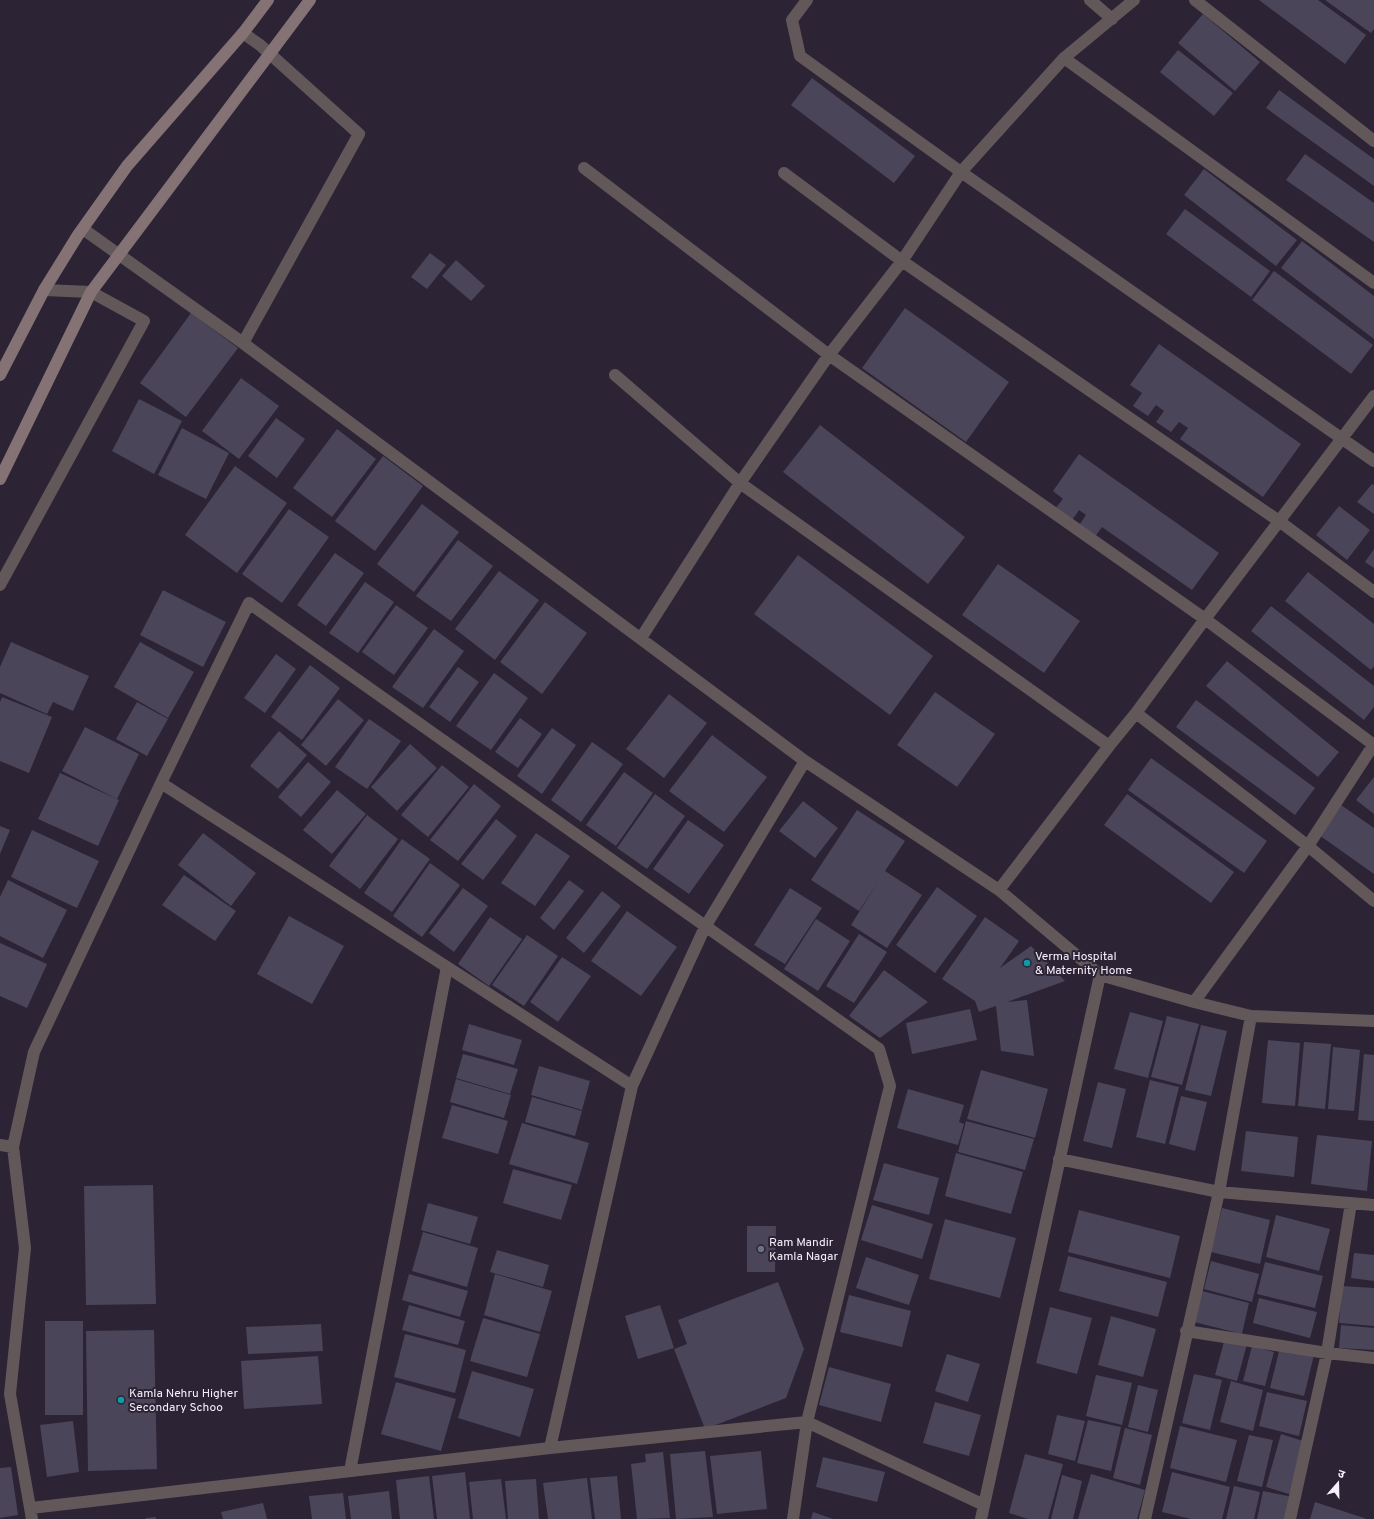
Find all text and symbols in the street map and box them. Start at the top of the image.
place label: Verma Hospital & Maternity Home [1035,949,1132,979]
marker: Verma Hospital & Maternity Home [1022,958,1032,968]
place label: Ram Mandir Kamla Nagar [769,1235,839,1265]
marker: Ram Mandir Kamla Nagar [756,1244,766,1254]
place label: Kamla Nehru Higher Secondary Schoo [129,1386,238,1416]
marker: Kamla Nehru Higher Secondary Schoo [116,1395,126,1405]
north arrow [1318,1463,1358,1503]
text: उ [1336,1467,1347,1482]

